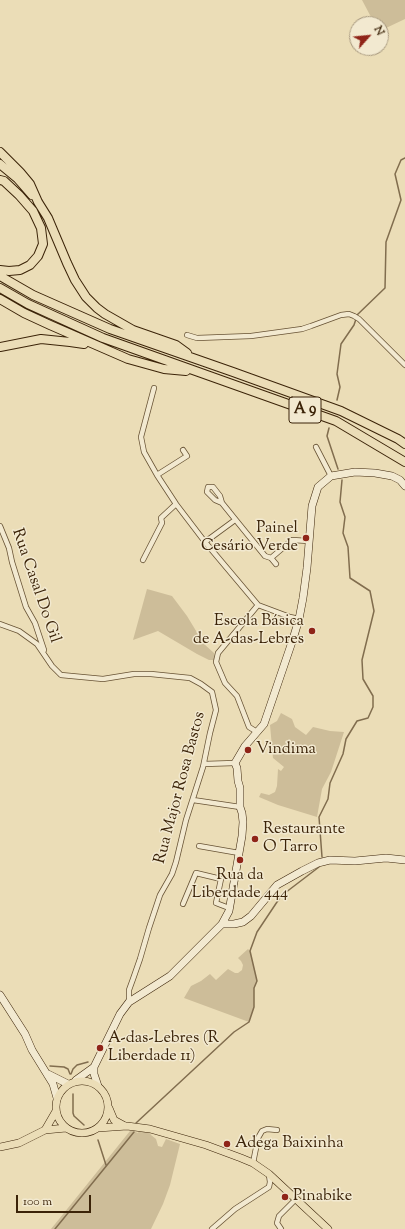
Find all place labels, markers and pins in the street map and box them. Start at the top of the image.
place label: Painel Cesário Verde [201,519,298,557]
marker: Painel Cesário Verde [301,533,311,543]
place label: Escola Básica de A-das-Lebres [193,612,304,650]
marker: Escola Básica de A-das-Lebres [307,626,317,636]
place label: Vindima [256,740,316,760]
marker: Vindima [243,745,253,755]
place label: Restaurante O Tarro [263,820,345,858]
marker: Restaurante O Tarro [250,834,260,844]
marker: Rua da Liberdade 444 [235,855,245,865]
place label: Rua da Liberdade 444 [192,866,288,904]
place label: A-das-Lebres (R Liberdade 11) [108,1029,219,1067]
marker: A-das-Lebres (R Liberdade 11) [95,1043,105,1053]
place label: Adega Baixinha [235,1134,344,1154]
marker: Adega Baixinha [222,1139,232,1149]
place label: Pinabike [293,1187,352,1207]
marker: Pinabike [280,1192,290,1202]

